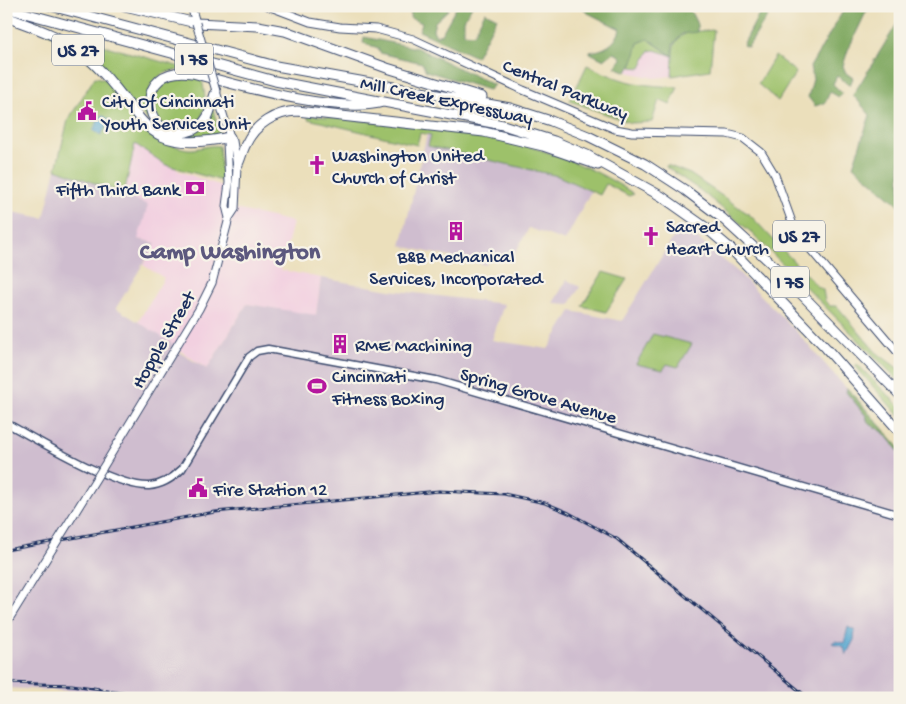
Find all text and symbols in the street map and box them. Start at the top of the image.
road number: US 27 [52,34,104,66]
road number: I 75 [175,44,213,74]
street label: Central Parkway [498,56,632,127]
street label: Mill Creek Expressway [358,73,535,132]
place label: City Of Cincinnati Youth Services Unit [100,92,252,137]
public building icon: City Of Cincinnati Youth Services Unit [76,100,98,122]
place label: Washington United Church of Christ [332,146,486,191]
church icon: Washington United Church of Christ [306,154,328,176]
bank icon: Fifth Third Bank [184,177,206,199]
place label: Fifth Third Bank [55,180,182,203]
place label: Sacred Heart Church [666,217,769,262]
building icon: B&B Mechanical Services, Incorporated [445,220,467,242]
road number: US 27 [773,220,825,252]
church icon: Sacred Heart Church [640,225,662,247]
district label: Camp Washington [140,239,321,268]
place label: B&B Mechanical Services, Incorporated [369,247,545,292]
road number: I 75 [771,266,809,298]
street label: Hopple Street [128,286,203,394]
building icon: RME Machining [329,333,351,355]
place label: RME Machining [355,336,472,359]
street label: Spring Grove Avenue [457,364,619,431]
place label: Cincinnati Fitness Boxing [331,367,445,412]
sports icon: Cincinnati Fitness Boxing [306,375,328,397]
public building icon: Fire Station 12 [187,477,209,499]
place label: Fire Station 12 [212,480,327,503]

